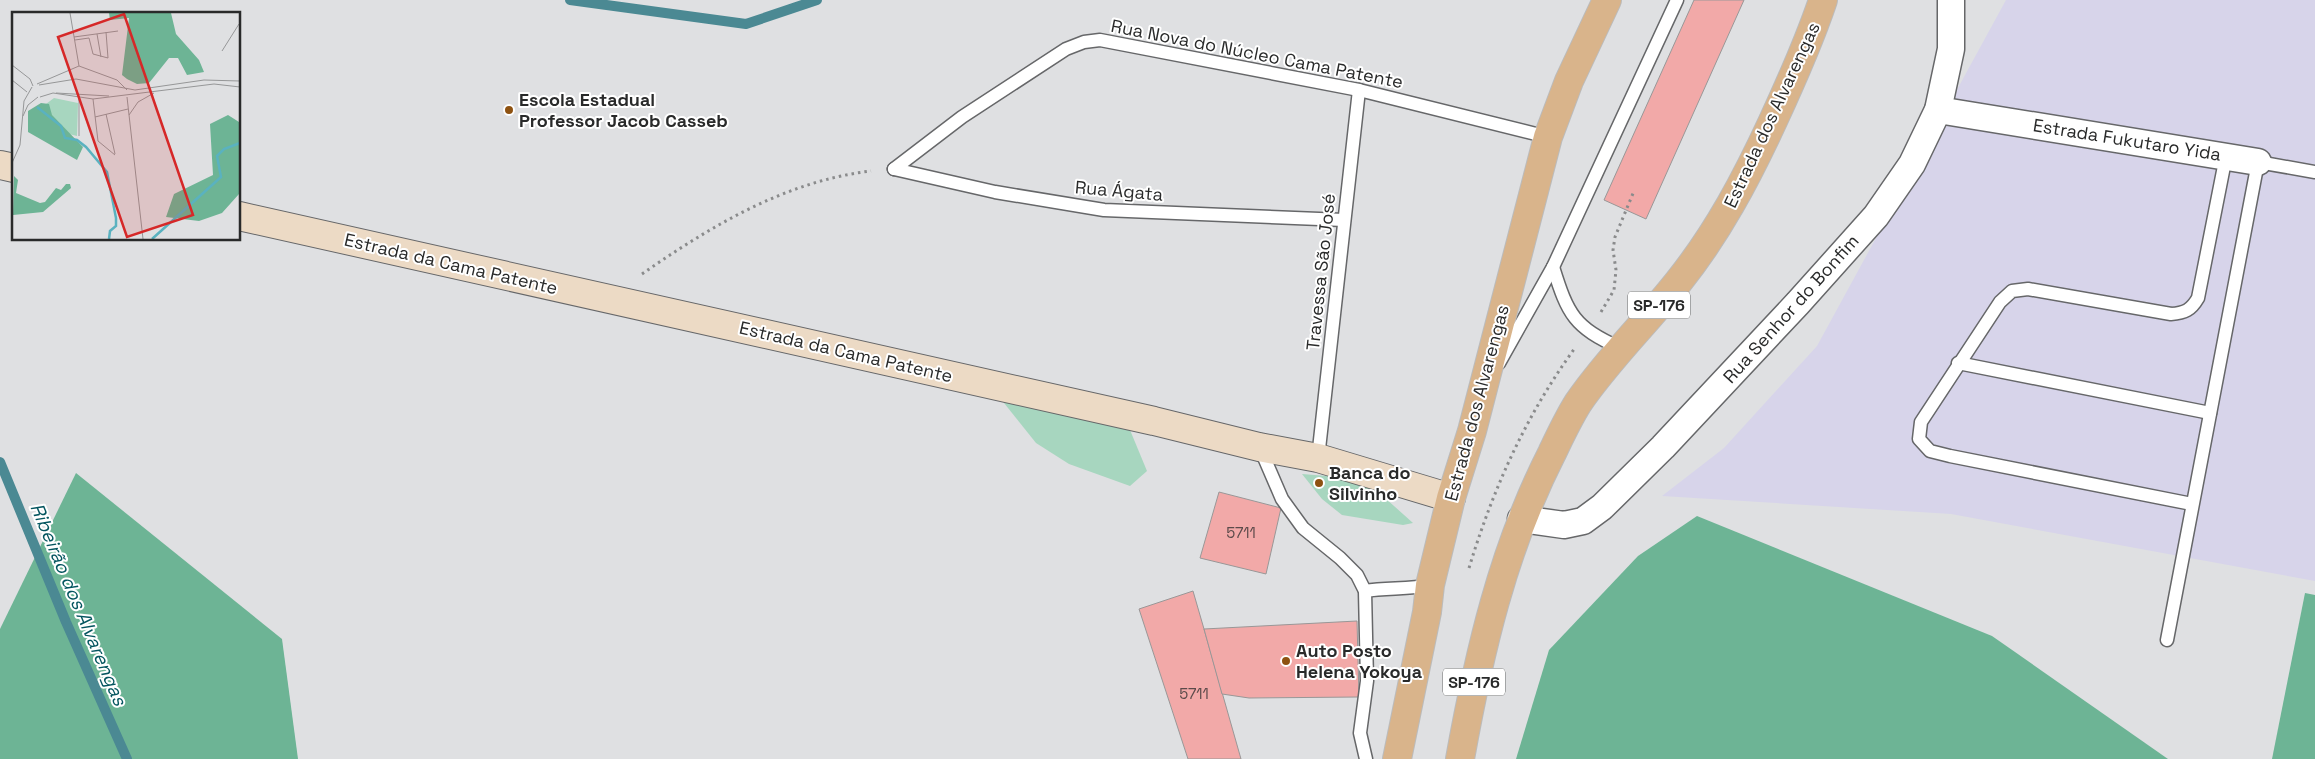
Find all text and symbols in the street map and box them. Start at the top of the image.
inset map [12,12,240,240]
street label: Rua Nova do Núcleo Cama Patente [1109,14,1405,93]
street label: Estrada dos Alvarengas [1718,18,1825,211]
place label: Escola Estadual Professor Jacob Casseb [519,88,728,132]
marker: Escola Estadual Professor Jacob Casseb [503,104,515,116]
street label: Estrada Fukutaro Yida [2031,113,2223,166]
street label: Rua Ágata [1074,175,1164,206]
street label: Travessa São José [1301,192,1340,352]
street label: Estrada da Cama Patente [342,228,560,299]
street label: Rua Senhor do Bonfim [1718,230,1863,388]
road number: SP-176 [1628,292,1690,318]
street label: Estrada dos Alvarengas [1439,302,1514,504]
street label: Estrada da Cama Patente [737,316,955,387]
place label: Banca do Silvinho [1329,461,1410,505]
marker: Banca do Silvinho [1313,477,1325,489]
water label: Ribeirão dos Alvarengas [24,499,133,710]
house number: 5711 [1226,523,1256,542]
place label: Auto Posto Helena Yokoya [1296,639,1423,683]
marker: Auto Posto Helena Yokoya [1280,655,1292,667]
road number: SP-176 [1443,669,1505,696]
house number: 5711 [1179,684,1209,703]

